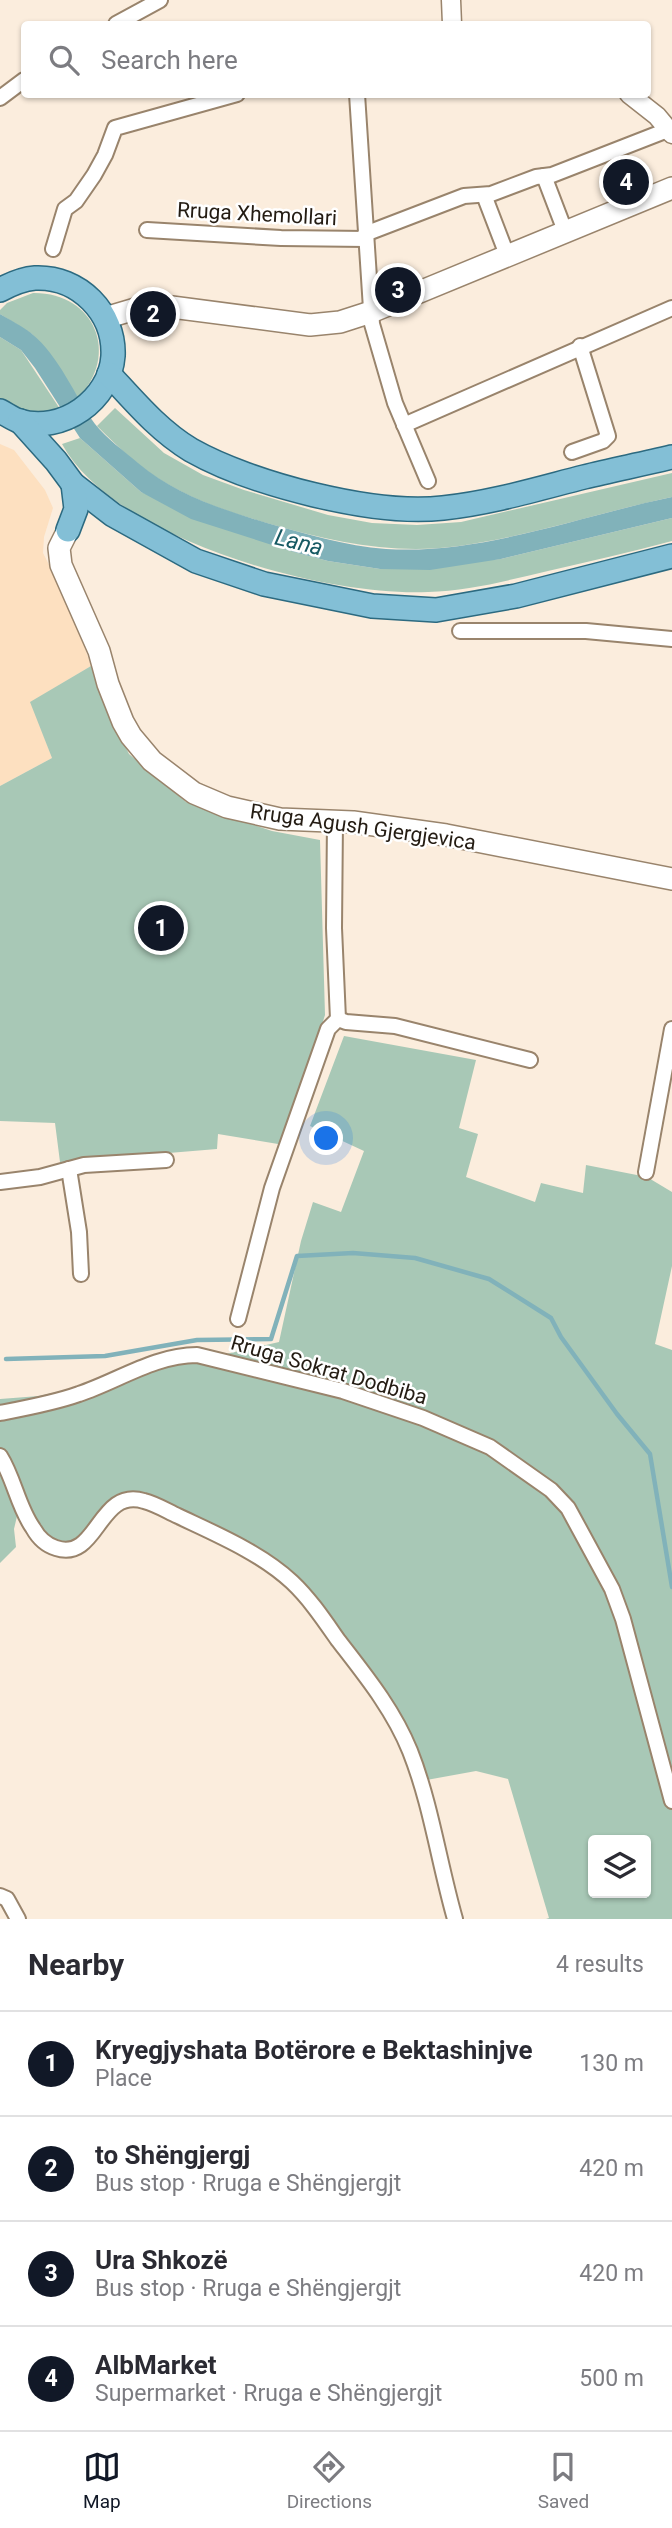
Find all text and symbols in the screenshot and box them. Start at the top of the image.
search box [21,21,651,98]
icon: search [45,41,83,79]
text: Search here [101,45,238,75]
pin: 4 [603,156,649,208]
street label: Rruga Xhemollari [176,198,338,230]
pin: 3 [375,264,421,316]
pin: 2 [130,288,176,340]
water label: Lana [272,524,326,561]
street label: Rruga Agush Gjergjevica [249,799,477,855]
pin: 1 [138,902,184,954]
your location [309,1121,343,1155]
street label: Rruga Sokrat Dodbiba [228,1330,430,1410]
map controls [588,1835,651,1898]
button: layers [588,1835,651,1898]
text: Nearby [28,1947,124,1982]
text: 4 results [556,1951,644,1978]
text: Kryegjyshata Botërore e Bektashinjve [95,2035,533,2065]
text: 1 [44,2050,58,2077]
text: 130 m [579,2050,644,2077]
text: Place [95,2065,152,2092]
text: to Shëngjergj [95,2140,250,2170]
text: 2 [44,2155,58,2182]
text: 420 m [579,2155,644,2182]
text: Bus stop · Rruga e Shëngjergjt [95,2170,401,2197]
text: Ura Shkozë [95,2245,228,2275]
text: 3 [44,2260,58,2287]
text: 420 m [579,2260,644,2287]
text: Bus stop · Rruga e Shëngjergjt [95,2275,401,2302]
text: AlbMarket [95,2350,217,2380]
text: 4 [44,2365,58,2392]
text: 500 m [579,2365,644,2392]
text: Supermarket · Rruga e Shëngjergjt [95,2380,442,2407]
tab: Map [83,2448,121,2513]
tab: Directions [287,2448,372,2513]
tab: Saved [538,2448,589,2513]

